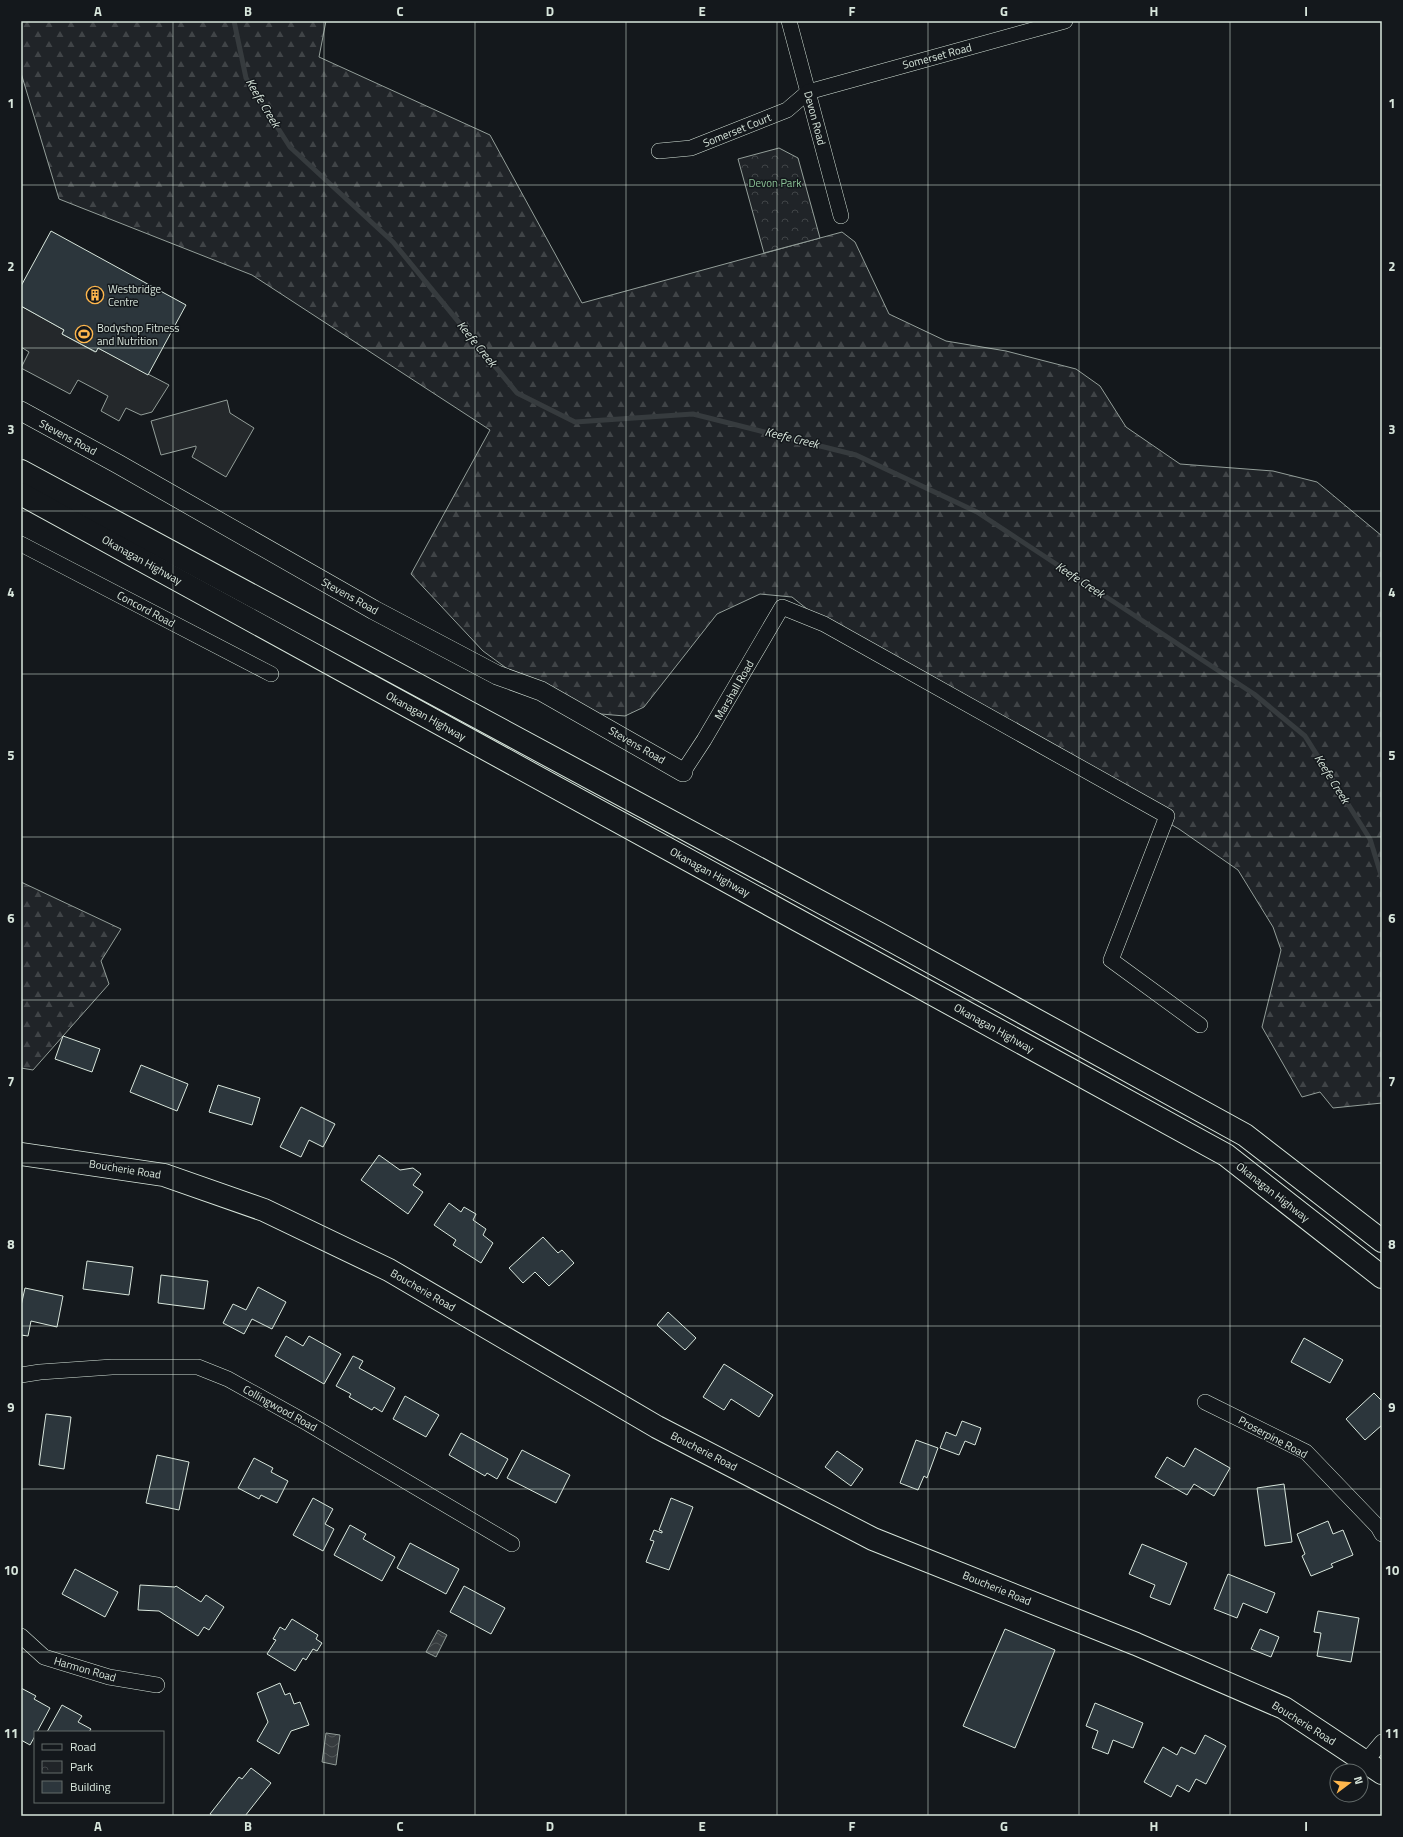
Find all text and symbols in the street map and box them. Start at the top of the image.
text: A [94,1,102,21]
text: B [244,1,252,21]
text: C [396,1,404,21]
text: D [546,1,554,21]
text: E [698,1,706,21]
text: F [849,1,856,21]
text: G [1000,1,1008,21]
text: H [1150,1,1158,21]
text: I [1304,1,1308,21]
street label: Somerset Road [901,39,974,73]
water label: Keefe Creek [241,74,287,133]
street label: Devon Road [800,89,830,147]
text: 1 [7,93,15,113]
text: 1 [1388,93,1396,113]
street label: Somerset Court [700,109,774,151]
park label: Devon Park [749,175,802,191]
text: 2 [7,256,15,276]
text: 2 [1388,256,1396,276]
place label: Westbridge Centre [108,281,162,310]
building icon: Westbridge Centre [85,285,105,305]
water label: Keefe Creek [453,316,503,372]
place label: Bodyshop Fitness and Nutrition [97,320,179,349]
sports icon: Bodyshop Fitness and Nutrition [74,324,94,344]
street label: Stevens Road [36,415,100,459]
text: 3 [7,419,15,439]
text: 3 [1388,419,1396,439]
water label: Keefe Creek [763,422,823,454]
street label: Okanagan Highway [99,531,186,589]
water label: Keefe Creek [1052,557,1110,603]
street label: Stevens Road [318,574,382,618]
text: 4 [7,582,15,602]
text: 4 [1388,582,1396,602]
street label: Concord Road [114,587,178,631]
street label: Marshall Road [710,657,758,723]
street label: Okanagan Highway [383,687,470,745]
street label: Stevens Road [606,722,669,768]
text: 5 [7,745,15,765]
text: 5 [1388,745,1396,765]
water label: Keefe Creek [1310,750,1356,808]
street label: Okanagan Highway [667,843,754,901]
text: 6 [7,908,15,928]
text: 6 [1388,908,1396,928]
street label: Okanagan Highway [951,999,1038,1057]
text: 7 [7,1071,15,1091]
text: 7 [1388,1071,1396,1091]
street label: Boucherie Road [88,1155,162,1183]
street label: Okanagan Highway [1233,1158,1314,1226]
text: 8 [7,1234,15,1254]
text: 8 [1388,1234,1396,1254]
street label: Boucherie Road [388,1265,459,1315]
street label: Collingwood Road [240,1381,320,1435]
text: 9 [7,1397,15,1417]
text: 9 [1388,1397,1396,1417]
street label: Proserpine Road [1236,1412,1311,1462]
street label: Boucherie Road [668,1427,740,1475]
text: 10 [4,1560,18,1580]
text: 10 [1385,1560,1399,1580]
street label: Boucherie Road [960,1567,1034,1609]
street label: Harmon Road [52,1653,118,1686]
street label: Boucherie Road [1269,1697,1339,1749]
text: 11 [4,1723,18,1743]
text: 11 [1385,1723,1399,1743]
legend [34,1731,164,1803]
text: Road [70,1737,96,1756]
text: Park [70,1757,93,1776]
north arrow [1329,1763,1369,1803]
text: N [1350,1774,1367,1786]
text: Building [70,1777,111,1796]
text: A [94,1816,102,1836]
text: B [244,1816,252,1836]
text: C [396,1816,404,1836]
text: D [546,1816,554,1836]
text: E [698,1816,706,1836]
text: F [849,1816,856,1836]
text: G [1000,1816,1008,1836]
text: H [1150,1816,1158,1836]
text: I [1304,1816,1308,1836]

